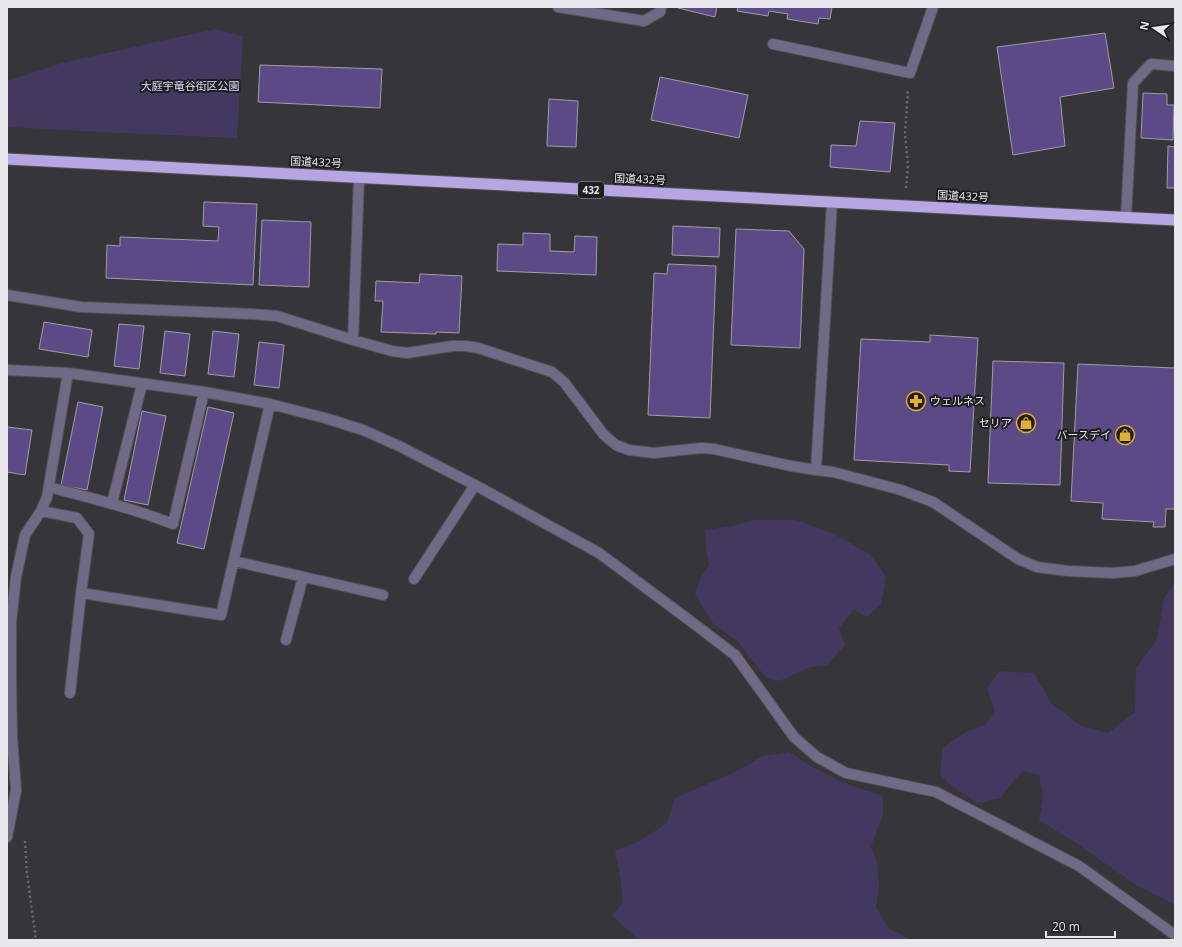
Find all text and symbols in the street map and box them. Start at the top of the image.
north arrow [1134,8,1174,48]
text: N [1135,20,1152,32]
park label: 大庭宇竜谷街区公園 [141,78,240,93]
street label: 国道432号 [290,153,342,170]
street label: 国道432号 [614,170,666,187]
road number: 432 [578,182,604,198]
street label: 国道432号 [937,187,989,204]
pharmacy icon: ウェルネス [905,390,927,412]
place label: ウェルネス [930,393,985,408]
shop icon: セリア [1015,412,1037,434]
place label: セリア [979,415,1012,430]
shop icon: バースデイ [1114,424,1136,446]
place label: バースデイ [1057,427,1111,442]
scale bar [1046,913,1115,939]
text: 20 m [1052,918,1080,935]

